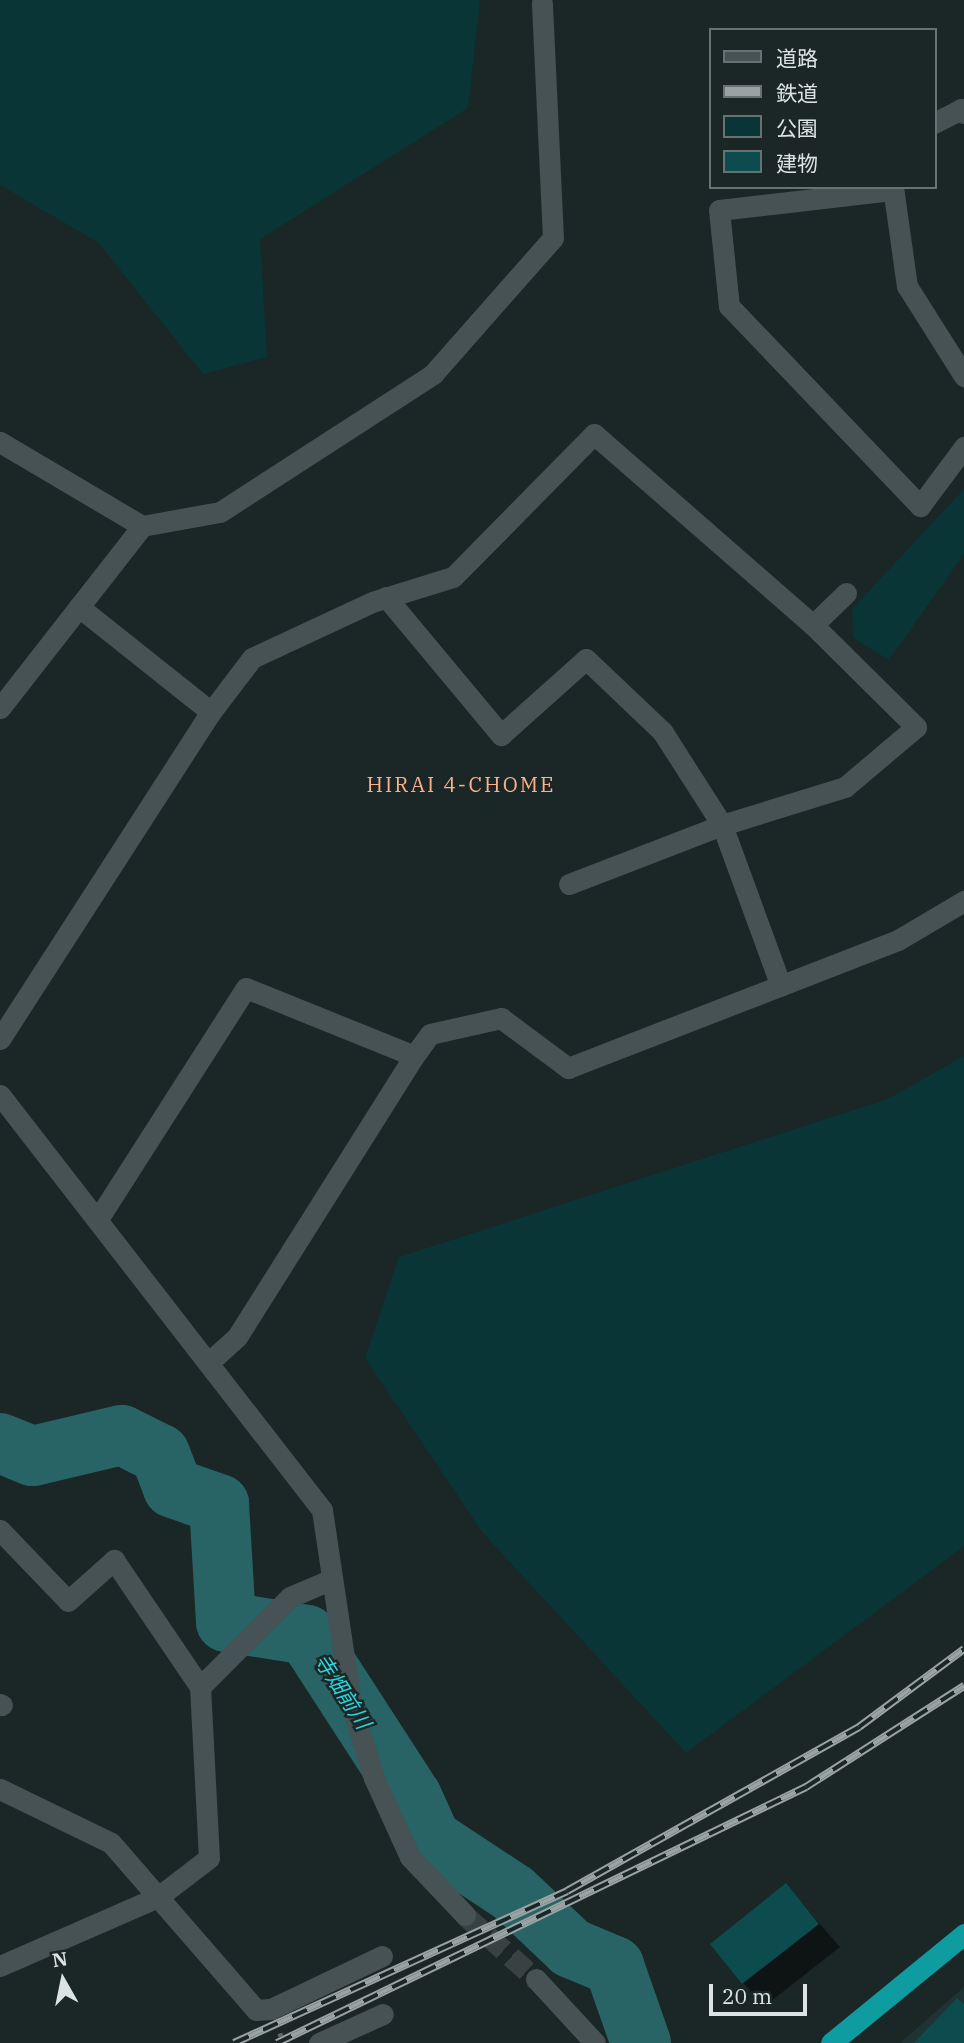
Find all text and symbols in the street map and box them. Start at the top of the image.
legend [708,28,936,189]
text: 道路 [776,44,818,72]
text: 鉄道 [776,79,818,107]
text: 公園 [776,114,818,142]
text: 建物 [776,149,818,177]
district label: HIRAI 4-CHOME [368,771,554,797]
water label: 寺畑前川 [310,1649,376,1733]
north arrow [28,1945,98,2015]
text: N [50,1946,69,1972]
scale bar [712,1969,810,2013]
text: 20 m [722,1982,772,2010]

